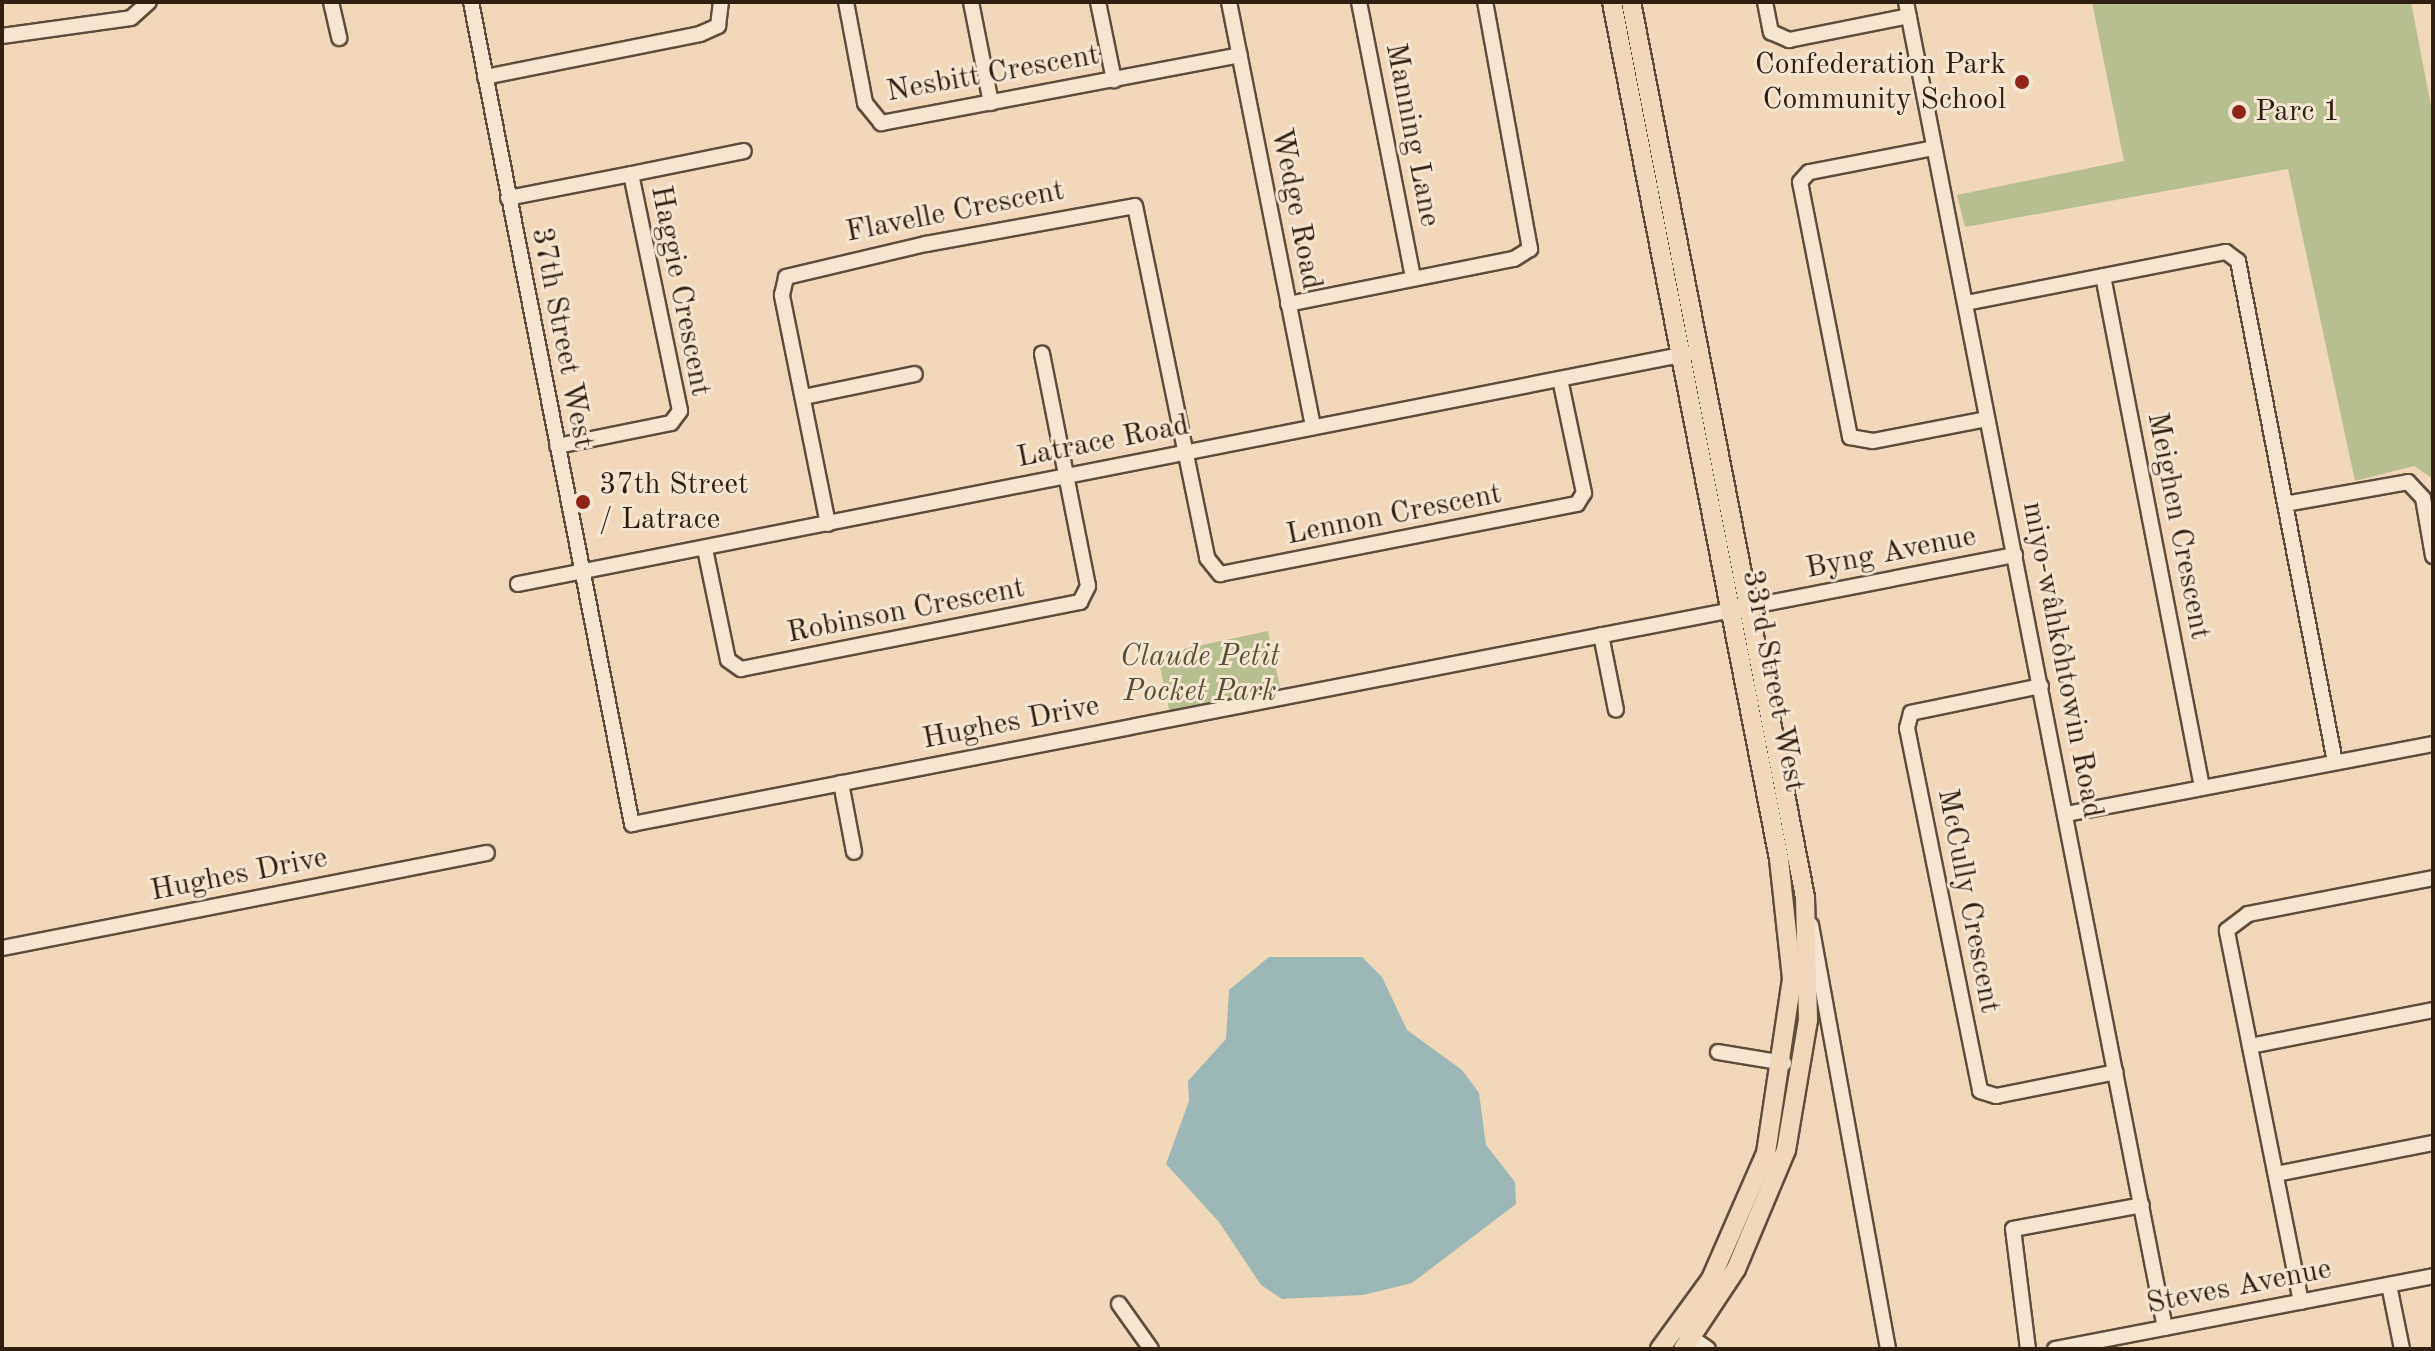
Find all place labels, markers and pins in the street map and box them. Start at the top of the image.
place label: Confederation Park Community School [1755,47,2006,118]
marker: Confederation Park Community School [2013,73,2031,91]
place label: Parc 1 [2255,94,2340,130]
marker: Parc 1 [2230,103,2248,121]
place label: 37th Street / Latrace [599,467,749,538]
marker: 37th Street / Latrace [574,493,592,511]

